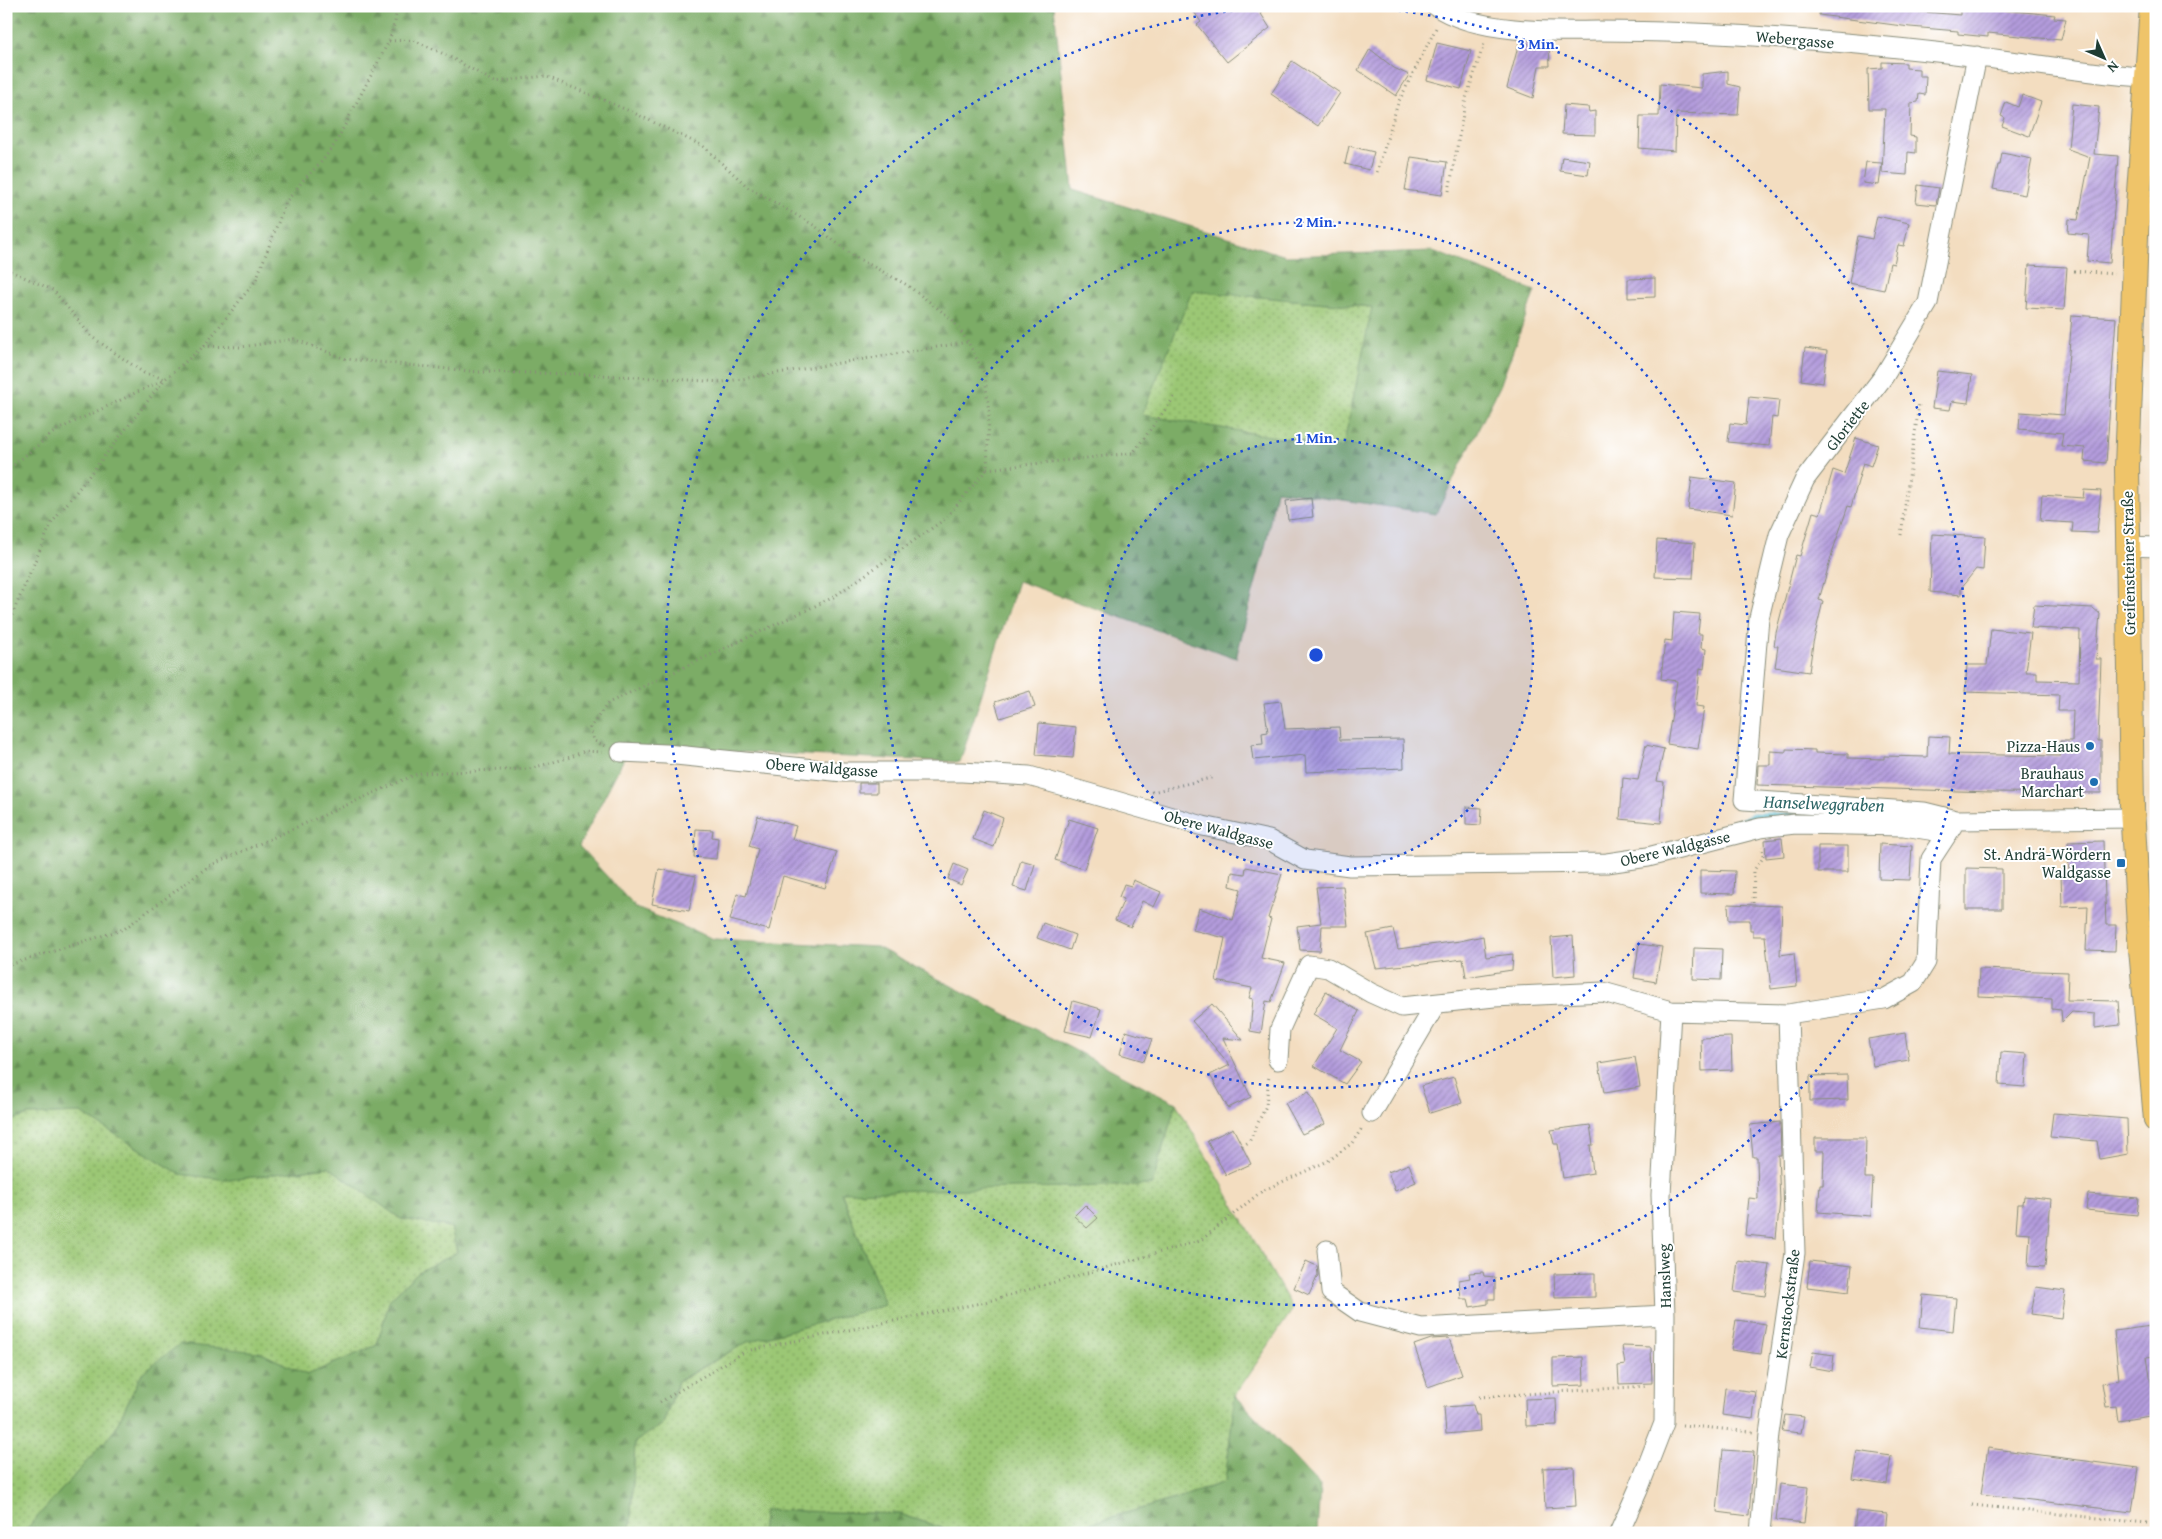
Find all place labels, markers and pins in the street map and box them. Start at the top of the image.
centre of rings [1307,646,1325,664]
place label: Pizza-Haus [2007,734,2080,758]
marker: Pizza-Haus [2084,740,2096,752]
place label: Brauhaus Marchart [2021,761,2084,803]
marker: Brauhaus Marchart [2088,776,2100,788]
place label: St. Andrä-Wördern Waldgasse [1983,842,2111,884]
marker: St. Andrä-Wördern Waldgasse [2115,857,2127,869]

